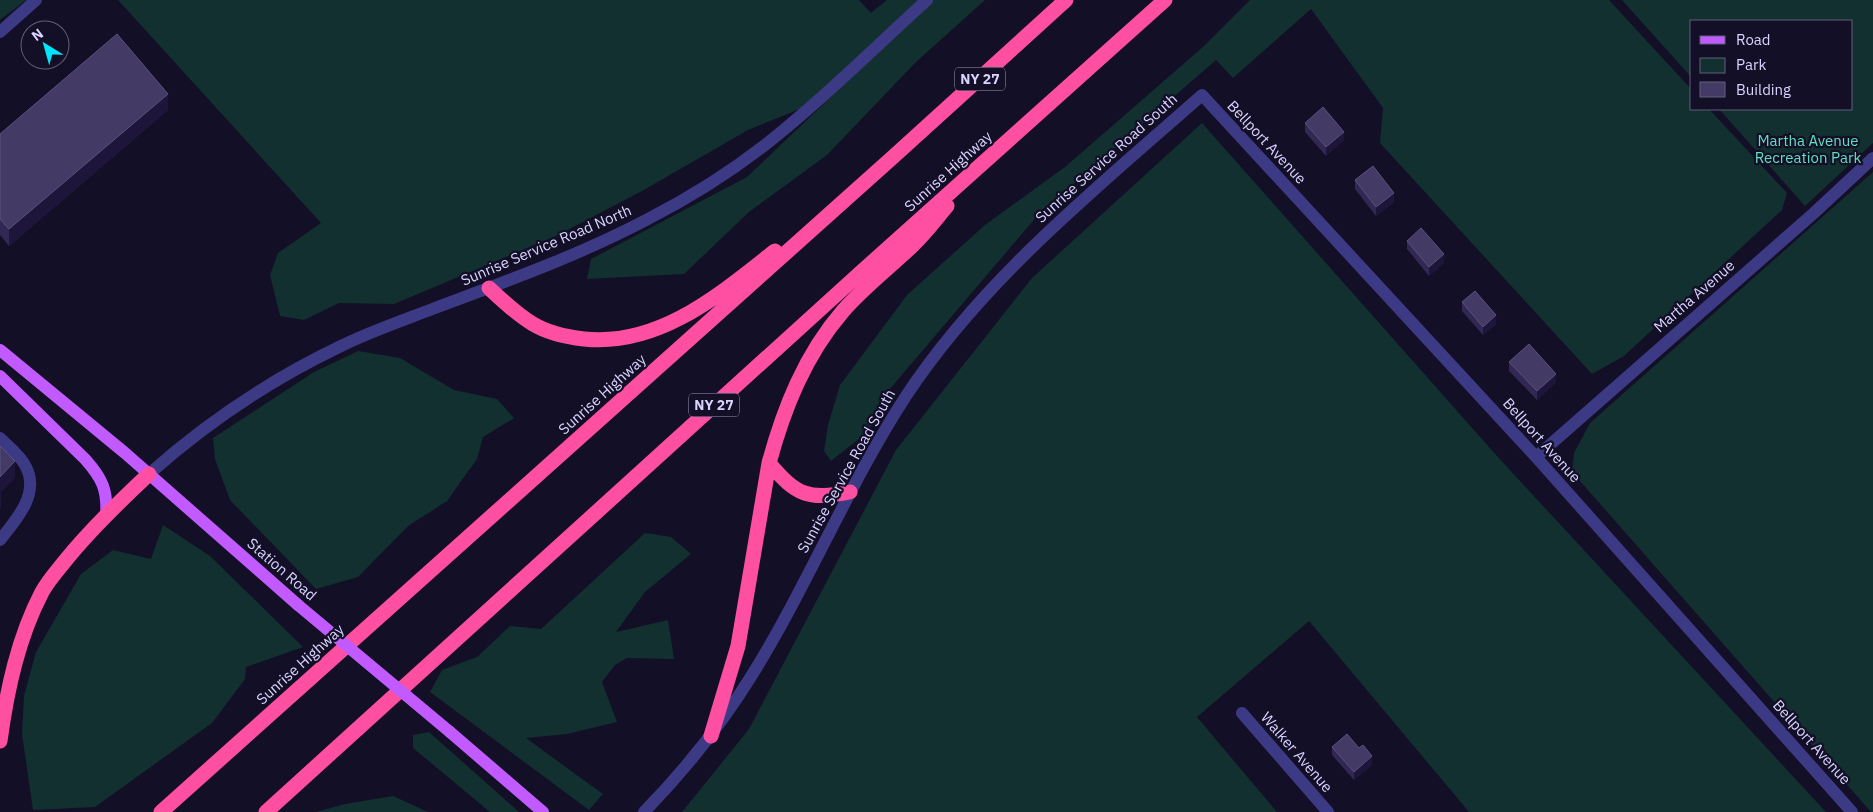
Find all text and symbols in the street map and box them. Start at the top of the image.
north arrow [20,20,70,70]
legend [1690,20,1853,110]
text: N [28,24,47,45]
text: Road [1736,30,1771,49]
text: Park [1736,55,1766,74]
road number: NY 27 [955,68,1005,90]
text: Building [1736,80,1791,99]
street label: Sunrise Service Road South [1031,89,1181,227]
street label: Bellport Avenue [1223,96,1311,188]
street label: Sunrise Highway [900,126,996,215]
park label: Martha Avenue Recreation Park [1755,131,1861,167]
street label: Sunrise Service Road North [458,200,634,290]
street label: Martha Avenue [1650,256,1738,336]
street label: Sunrise Highway [554,349,650,438]
street label: Sunrise Service Road South [793,386,899,556]
road number: NY 27 [689,394,739,416]
street label: Bellport Avenue [1499,394,1585,486]
street label: Station Road [243,534,321,604]
street label: Sunrise Highway [252,619,348,708]
street label: Bellport Avenue [1769,696,1855,788]
street label: Walker Avenue [1257,708,1337,796]

